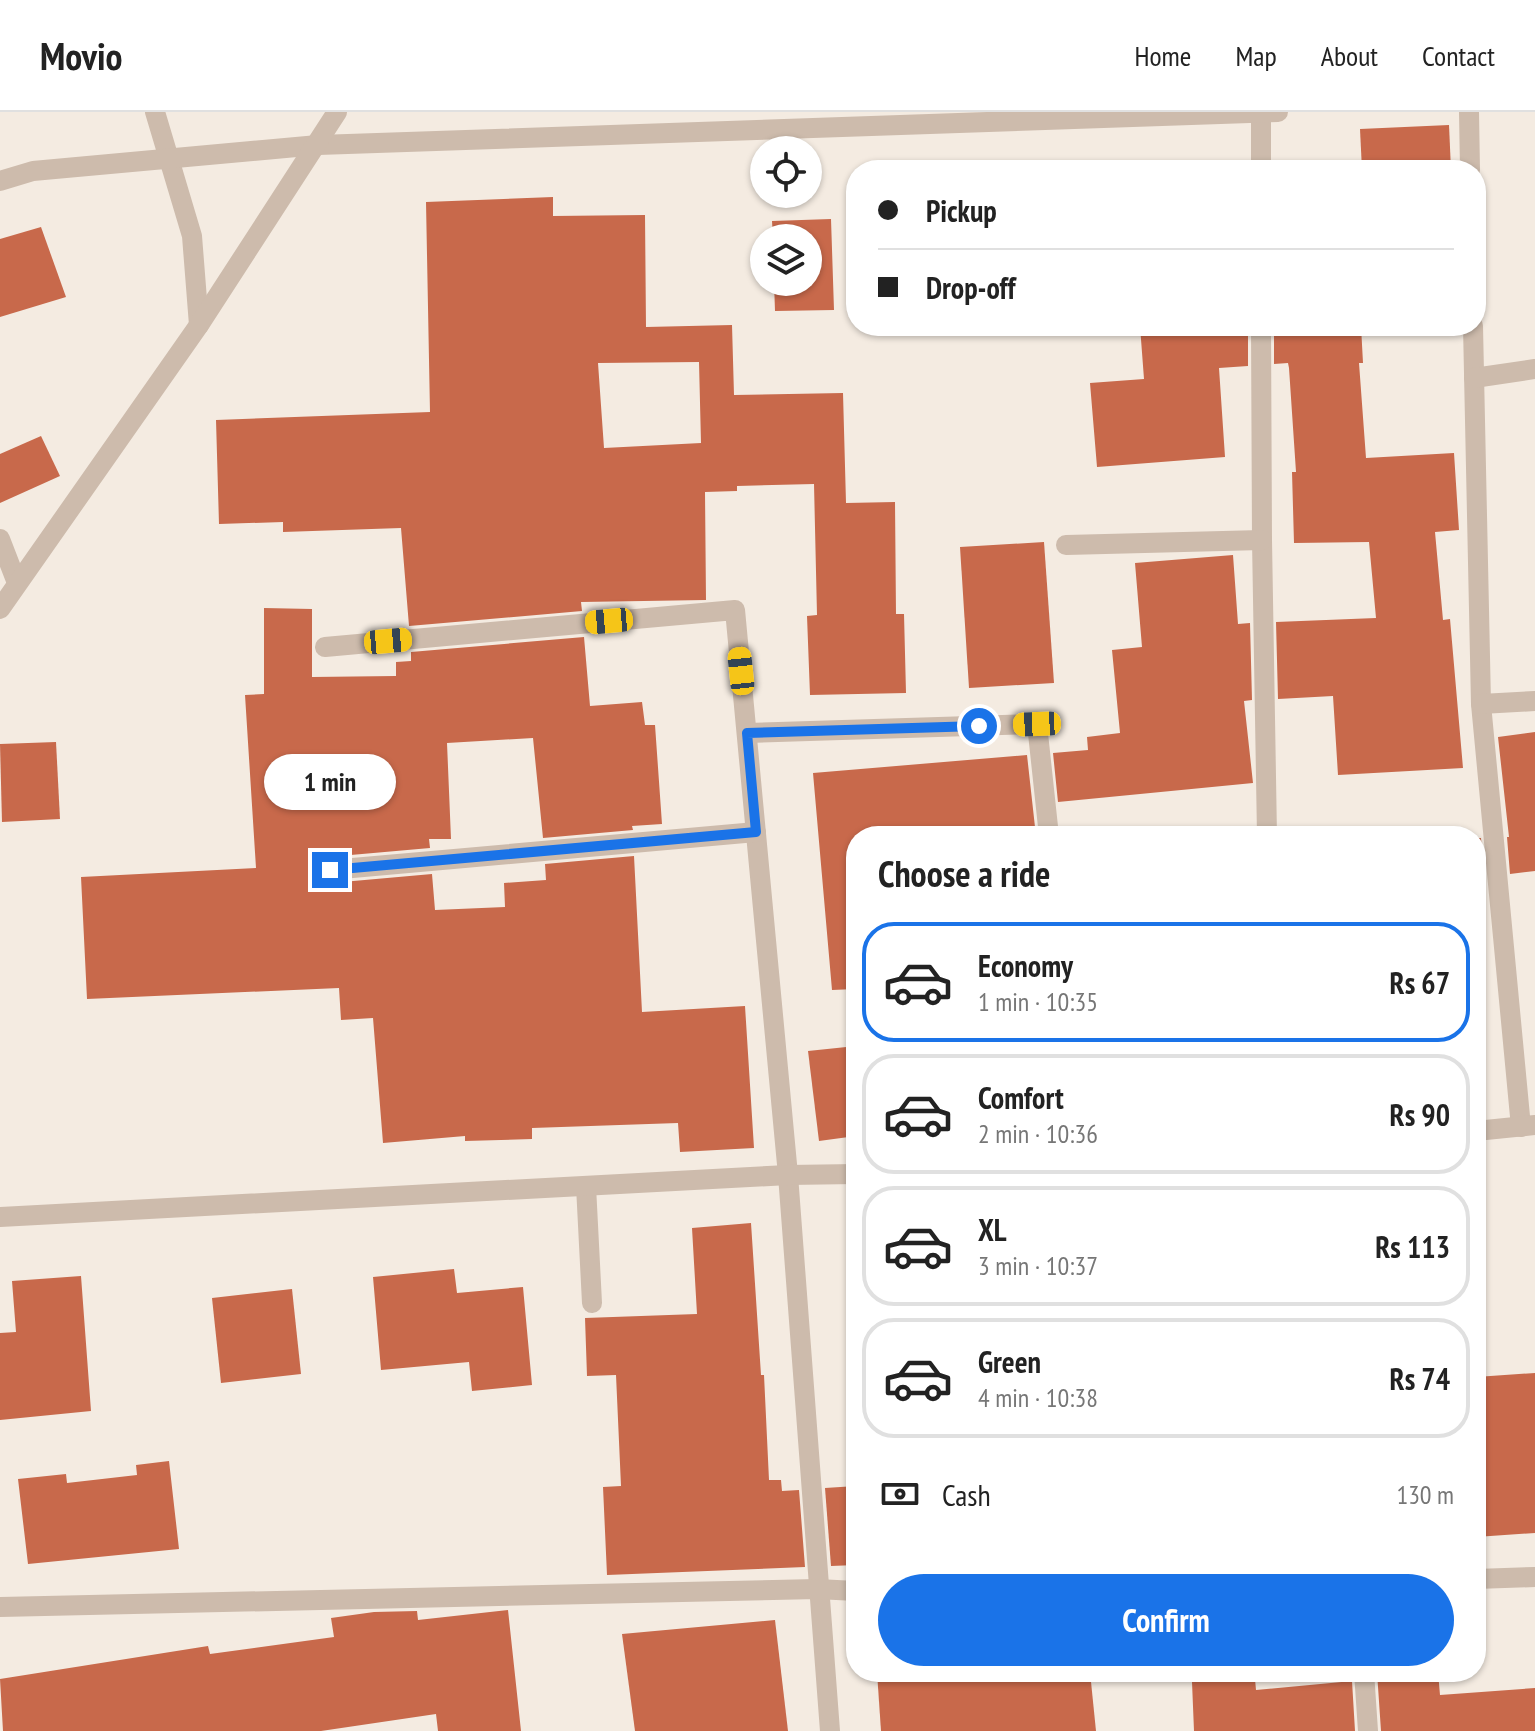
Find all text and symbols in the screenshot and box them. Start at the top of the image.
text: Movio [40,31,122,80]
text: Home [1135,37,1191,74]
text: Map [1235,37,1277,74]
text: About [1321,37,1378,74]
text: Contact [1422,37,1495,74]
map controls [750,136,822,296]
button: locate [750,136,822,208]
text: Pickup [926,191,997,230]
button: layers [750,224,822,296]
text: Drop-off [926,268,1016,307]
car [584,607,634,635]
car [363,627,413,655]
car [727,646,755,696]
route start [961,708,997,744]
car [1013,711,1061,737]
callout: 1 min [264,754,396,810]
text: 1 min [304,765,356,798]
text: Choose a ride [878,850,1050,897]
route end [312,852,348,888]
icon: car [882,946,954,1018]
text: Economy [978,946,1073,985]
text: Rs 67 [1390,963,1450,1002]
text: 1 min · 10:35 [978,985,1098,1018]
icon: car [882,1078,954,1150]
text: Comfort [978,1078,1064,1117]
text: Rs 90 [1390,1095,1450,1134]
text: 2 min · 10:36 [978,1117,1098,1150]
icon: car [882,1210,954,1282]
text: XL [978,1210,1007,1249]
text: Rs 113 [1375,1227,1450,1266]
text: 3 min · 10:37 [978,1249,1098,1282]
icon: car [882,1342,954,1414]
text: Green [978,1342,1041,1381]
text: Rs 74 [1390,1359,1450,1398]
text: 4 min · 10:38 [978,1381,1098,1414]
icon: cash [878,1472,922,1516]
text: Cash [942,1475,991,1514]
text: 130 m [1396,1478,1454,1511]
button: Confirm [878,1574,1454,1666]

